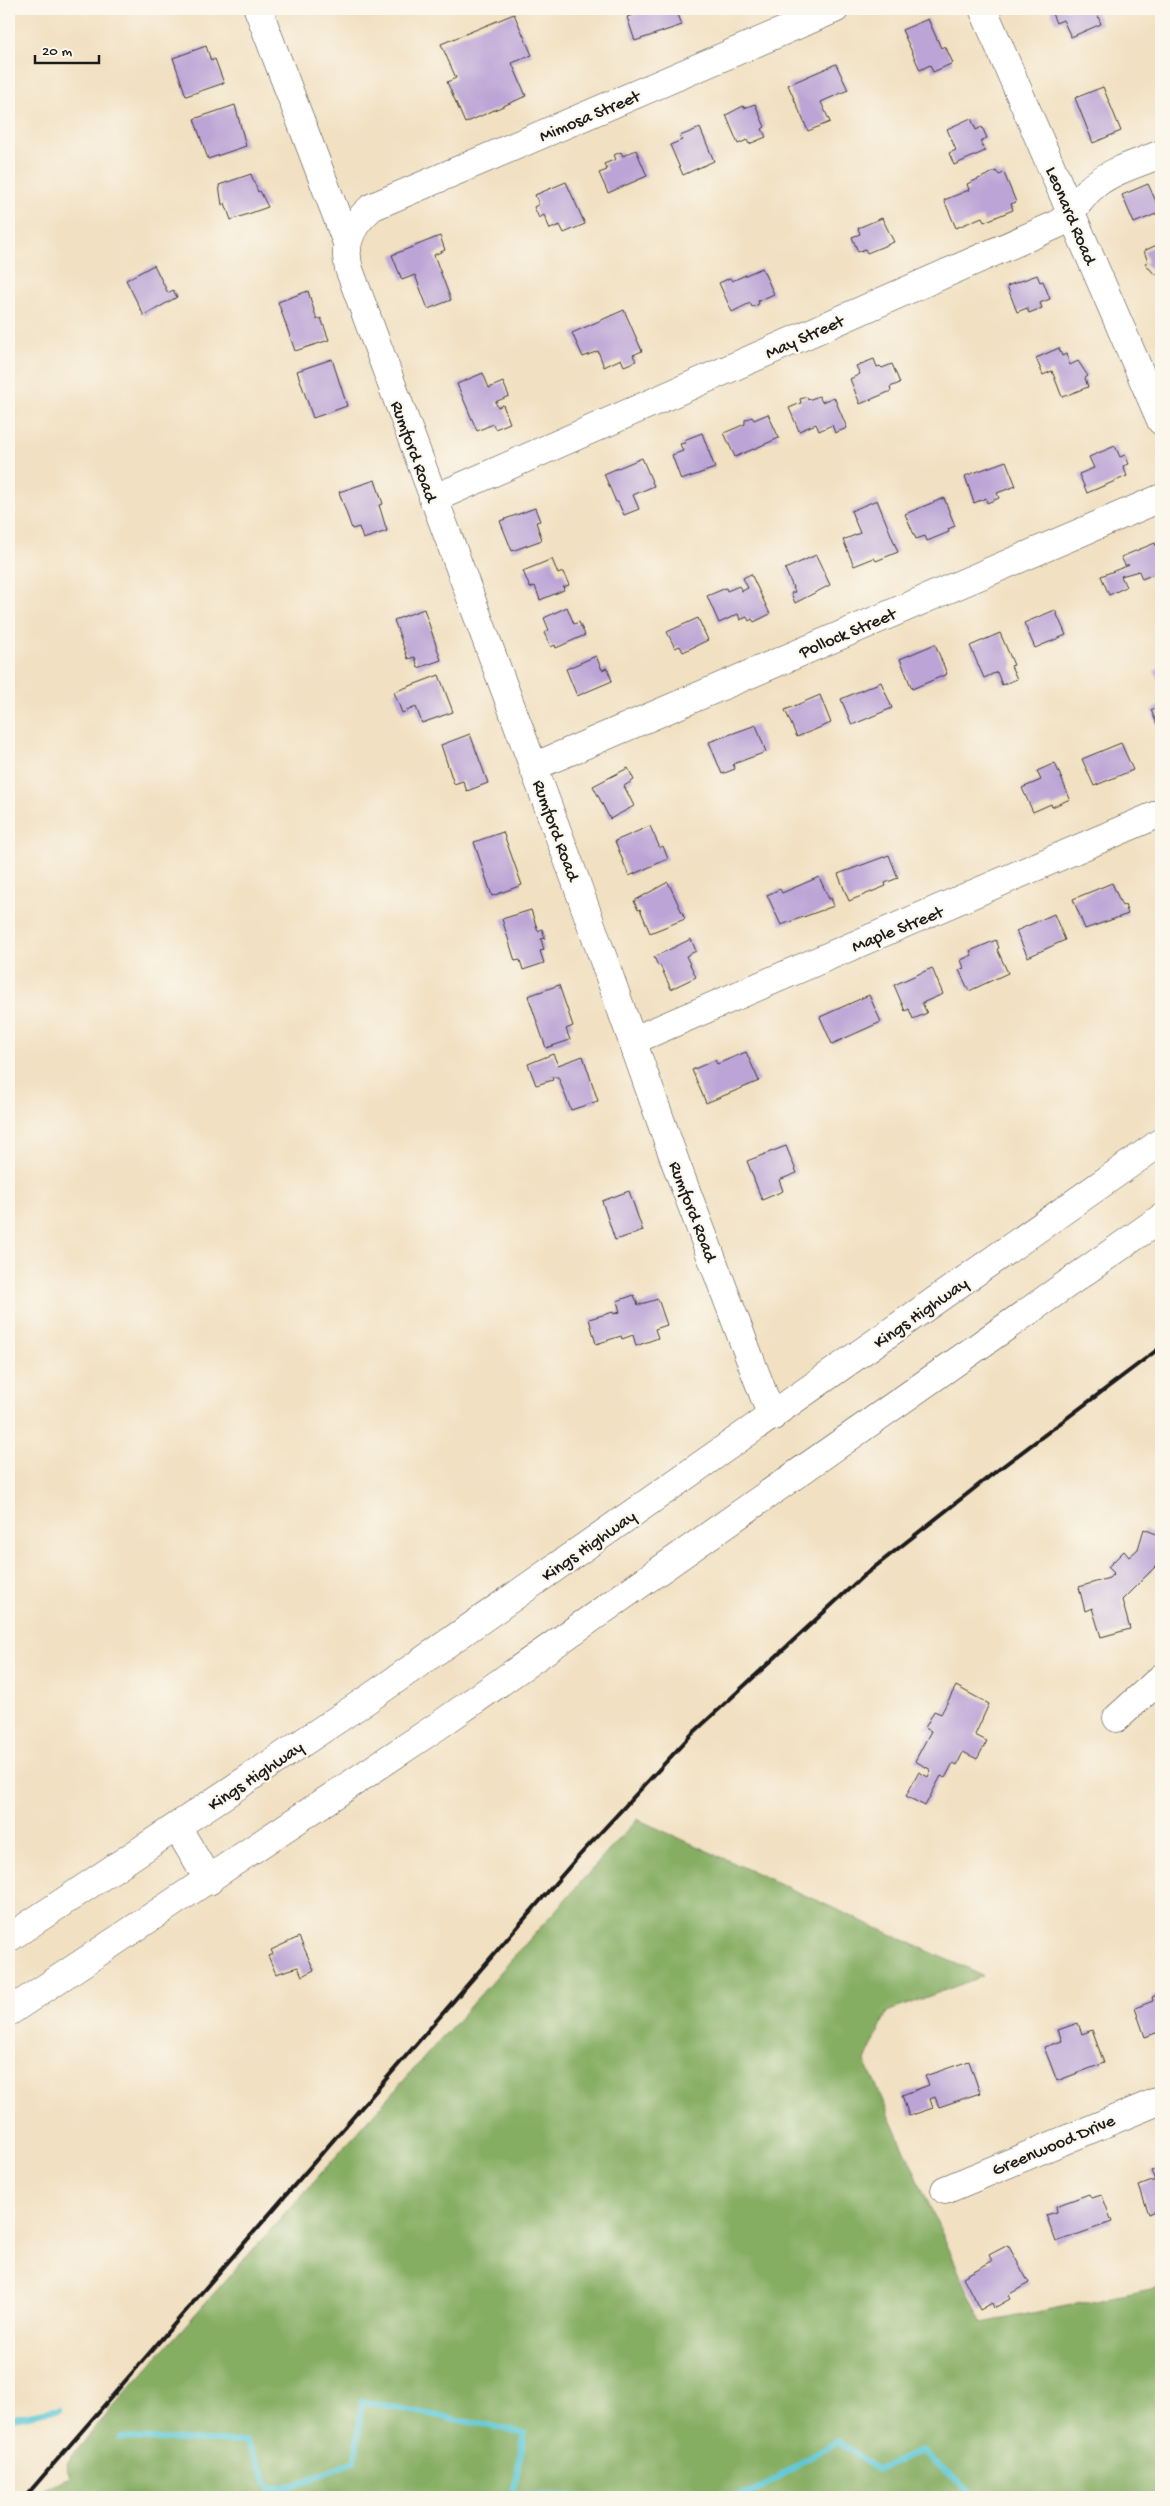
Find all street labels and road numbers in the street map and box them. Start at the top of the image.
street label: Mimosa Street [536,86,645,148]
street label: Leonard Road [1040,164,1100,269]
street label: May Street [763,311,849,365]
street label: Rumford Road [385,398,441,507]
street label: Pollock Street [796,604,901,664]
street label: Rumford Road [527,777,583,886]
street label: Maple Street [849,902,948,958]
street label: Rumford Road [663,1159,721,1266]
street label: Kings Highway [870,1274,973,1354]
street label: Kings Highway [538,1507,641,1587]
street label: Kings Highway [205,1737,308,1817]
street label: Greenwood Drive [989,2111,1119,2182]

